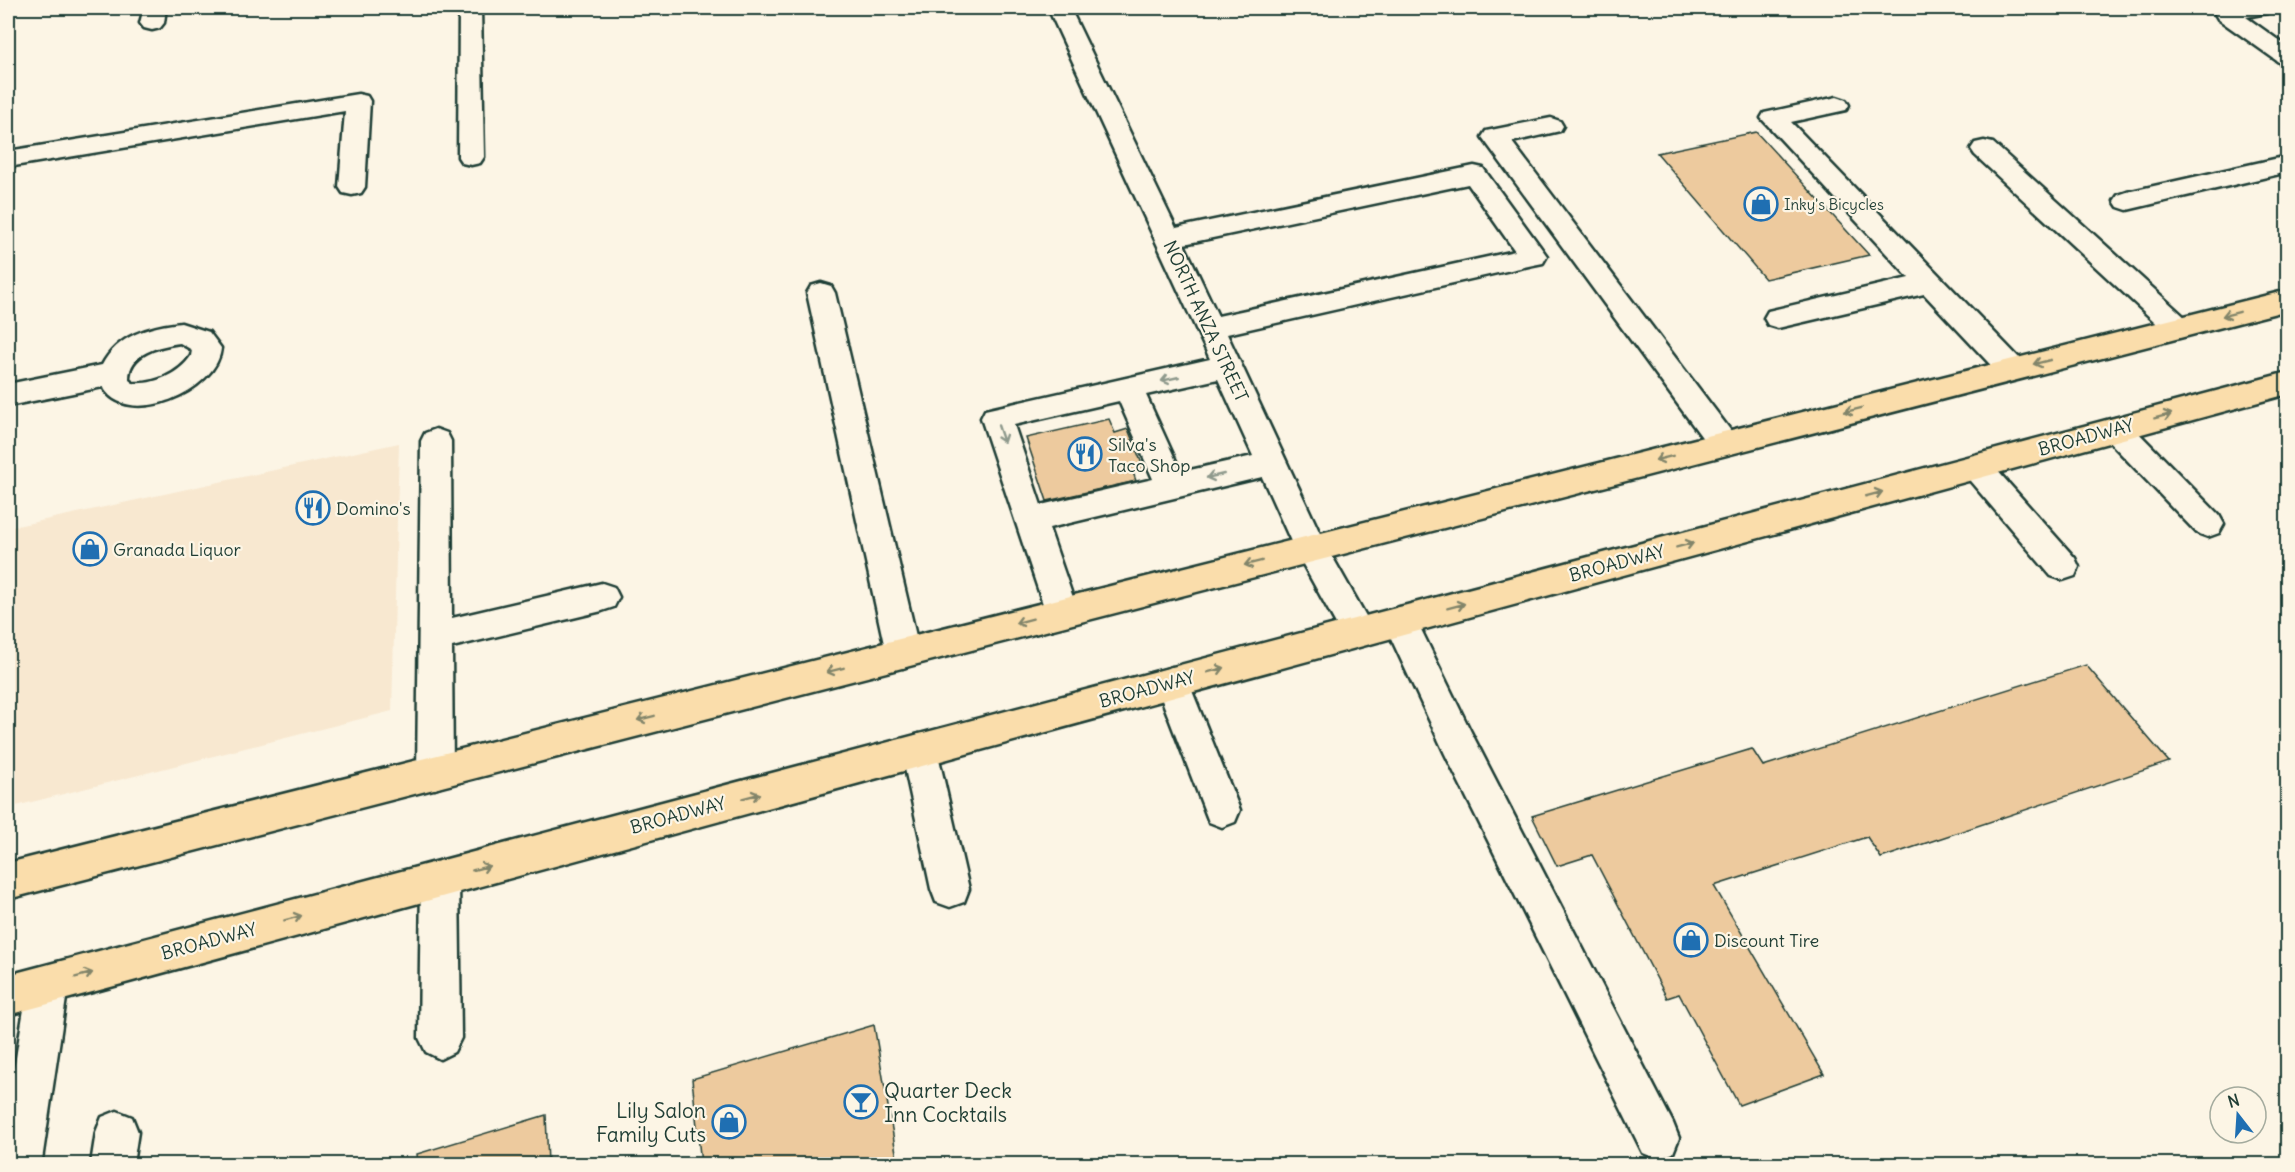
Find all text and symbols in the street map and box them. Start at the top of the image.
shop icon: Inky's Bicycles [1743,186,1779,222]
place label: Inky's Bicycles [1784,195,1884,214]
street label: NORTH ANZA STREET [1159,237,1253,405]
one-way arrow [2222,309,2241,320]
one-way arrow [2033,357,2052,368]
one-way arrow [1161,374,1180,385]
one-way arrow [1844,405,1863,416]
one-way arrow [2153,410,2172,421]
street label: BROADWAY [2036,413,2136,461]
one-way arrow [997,424,1008,443]
place label: Silva's Taco Shop [1108,433,1191,477]
restaurant icon: Silva's Taco Shop [1067,436,1103,472]
one-way arrow [1655,453,1674,464]
one-way arrow [1205,471,1224,483]
one-way arrow [1864,488,1883,500]
restaurant icon: Domino's [295,490,331,526]
place label: Domino's [336,497,411,520]
shop icon: Granada Liquor [72,531,108,567]
place label: Granada Liquor [113,538,242,561]
one-way arrow [1675,538,1694,550]
street label: BROADWAY [1567,539,1667,587]
one-way arrow [1244,557,1263,569]
one-way arrow [1446,600,1465,611]
one-way arrow [1014,616,1033,628]
one-way arrow [1206,664,1225,675]
one-way arrow [826,665,845,676]
street label: BROADWAY [1097,665,1197,713]
one-way arrow [637,713,656,724]
one-way arrow [741,789,760,801]
street label: BROADWAY [628,791,728,839]
one-way arrow [471,861,490,873]
one-way arrow [283,912,302,924]
street label: BROADWAY [159,917,259,965]
shop icon: Discount Tire [1673,922,1709,958]
place label: Discount Tire [1714,929,1819,952]
one-way arrow [74,968,93,980]
place label: Quarter Deck Inn Cocktails [884,1077,1012,1128]
bar icon: Quarter Deck Inn Cocktails [843,1084,879,1120]
north arrow [2208,1085,2268,1145]
text: N [2225,1089,2242,1112]
place label: Lily Salon Family Cuts [596,1097,706,1148]
shop icon: Lily Salon Family Cuts [711,1104,747,1140]

